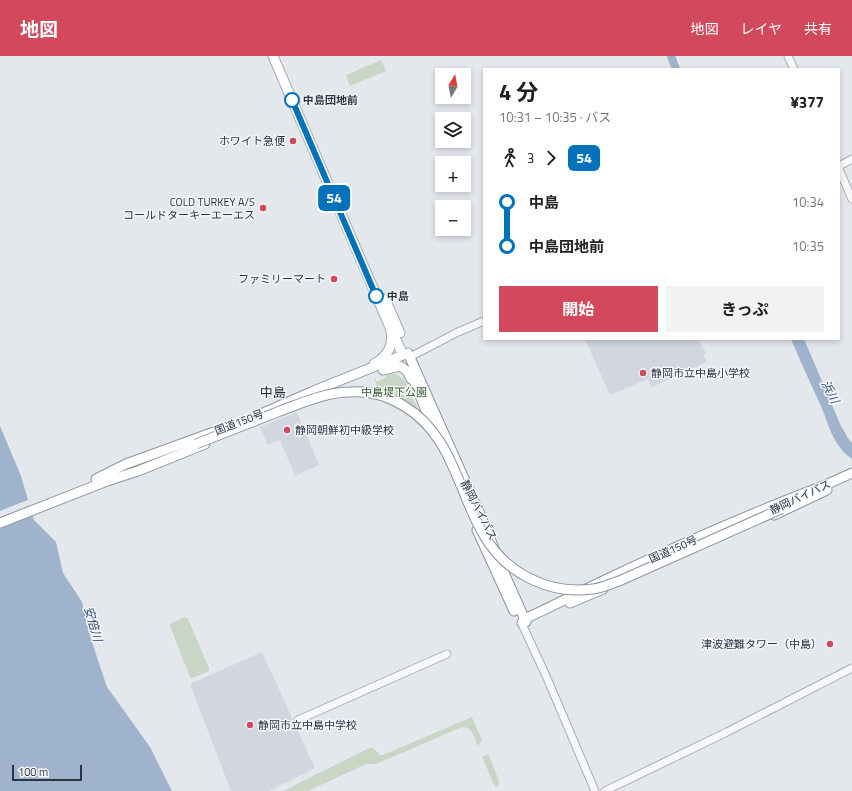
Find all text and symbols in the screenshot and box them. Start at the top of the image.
text: 地図 [20,14,58,43]
text: 地図 [690,18,718,39]
text: レイヤ [740,18,782,39]
text: 共有 [804,18,832,39]
north arrow [435,68,471,104]
map controls [435,68,471,236]
text: 4 分 [499,75,538,109]
text: ¥377 [790,91,824,114]
marker: 中島団地前 [284,92,300,108]
place label: 中島団地前 [303,92,358,108]
text: 10:31 – 10:35 · バス [499,107,611,127]
button: layers [435,112,471,148]
place label: ホワイト急便 [219,133,286,149]
marker: ホワイト急便 [288,136,298,146]
icon: walk [499,147,521,169]
icon: forward [540,147,562,169]
text: 54 [576,147,592,168]
text: 3 [527,148,534,168]
button: + [435,156,471,192]
line badge: 54 [316,185,352,211]
text: 54 [326,187,342,208]
text: 中島 [529,191,559,214]
text: 10:34 [792,192,824,212]
place label: COLD TURKEY A/S コールドターキーエーエス [123,194,255,223]
button: − [435,200,471,236]
marker: COLD TURKEY A/S コールドターキーエーエス [258,203,268,213]
text: 中島団地前 [529,235,604,258]
text: 10:35 [792,236,824,256]
place label: ファミリーマート [238,271,326,287]
marker: ファミリーマート [329,274,339,284]
button: 開始 [499,286,658,332]
button: きっぷ [666,286,824,332]
marker: 中島 [368,288,384,304]
place label: 中島 [387,288,409,304]
place label: 静岡市立中島小学校 [651,365,750,381]
marker: 静岡市立中島小学校 [638,368,648,378]
water label: 浜川 [817,377,845,409]
district label: 中島 [260,382,286,402]
park label: 中島堤下公園 [361,384,427,400]
street label: 国道150号 [212,405,266,439]
place label: 静岡朝鮮初中級学校 [295,422,394,438]
marker: 静岡朝鮮初中級学校 [282,425,292,435]
street label: 静岡バイパス [767,476,833,518]
street label: 静岡バイパス [457,477,501,543]
street label: 国道150号 [646,531,700,567]
water label: 安倍川 [79,604,108,646]
place label: 津波避難タワー（中島） [701,636,822,652]
marker: 津波避難タワー（中島） [825,639,835,649]
place label: 静岡市立中島中学校 [258,717,357,733]
marker: 静岡市立中島中学校 [245,720,255,730]
scale bar [12,763,82,782]
text: 100 m [18,764,48,780]

